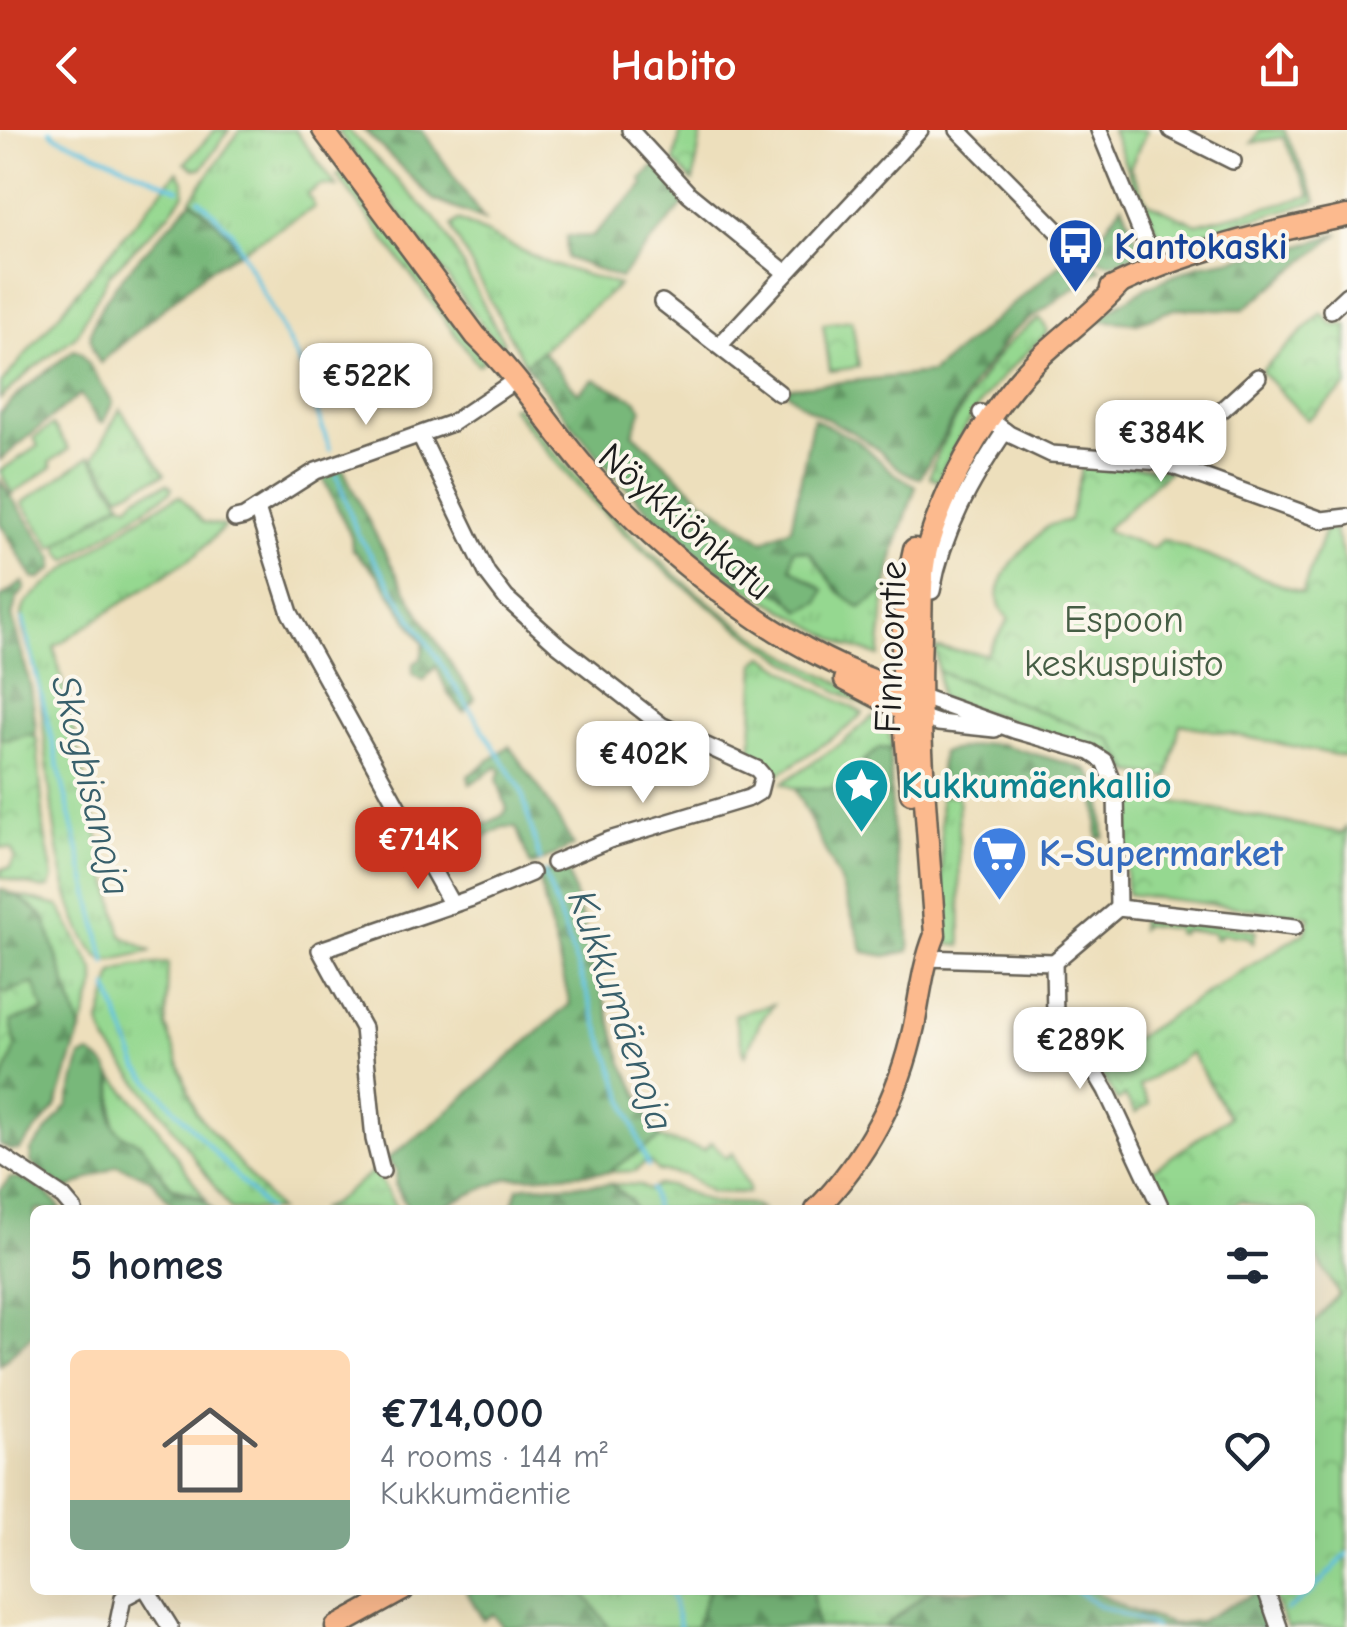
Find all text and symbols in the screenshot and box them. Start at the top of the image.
icon: back [40,38,95,93]
icon: share [1252,38,1307,93]
text: Habito [610,39,737,91]
bus stop icon: Kantokaski [1045,216,1105,295]
place label: Kantokaski [1114,225,1288,269]
pin: €522K [296,343,436,428]
text: €522K [322,357,410,394]
pin: €384K [1091,400,1231,485]
text: €384K [1117,414,1205,451]
street label: Nöykkiönkatu [589,434,781,609]
street label: Finnoontie [866,560,916,734]
park label: Espoon keskuspuisto [1024,598,1224,686]
water label: Skogbisanoja [41,670,141,900]
pin: €402K [573,721,713,806]
text: €402K [598,735,688,772]
place icon: Kukkumäenkallio [832,755,892,834]
place label: Kukkumäenkallio [901,764,1172,808]
pin: €714K [348,807,488,892]
text: €714K [377,821,459,858]
supermarket icon: K-Supermarket [970,823,1030,902]
place label: K-Supermarket [1039,832,1283,876]
water label: Kukkumäenoja [558,884,684,1137]
pin: €289K [1010,1007,1150,1092]
text: €289K [1035,1021,1125,1058]
icon: filters [1220,1238,1275,1293]
text: 5 homes [70,1241,223,1290]
text: €714,000 [380,1389,544,1438]
icon: home [150,1390,270,1510]
icon: heart [1220,1423,1275,1478]
text: 4 rooms · 144 m² [380,1438,608,1475]
text: Kukkumäentie [380,1475,571,1512]

